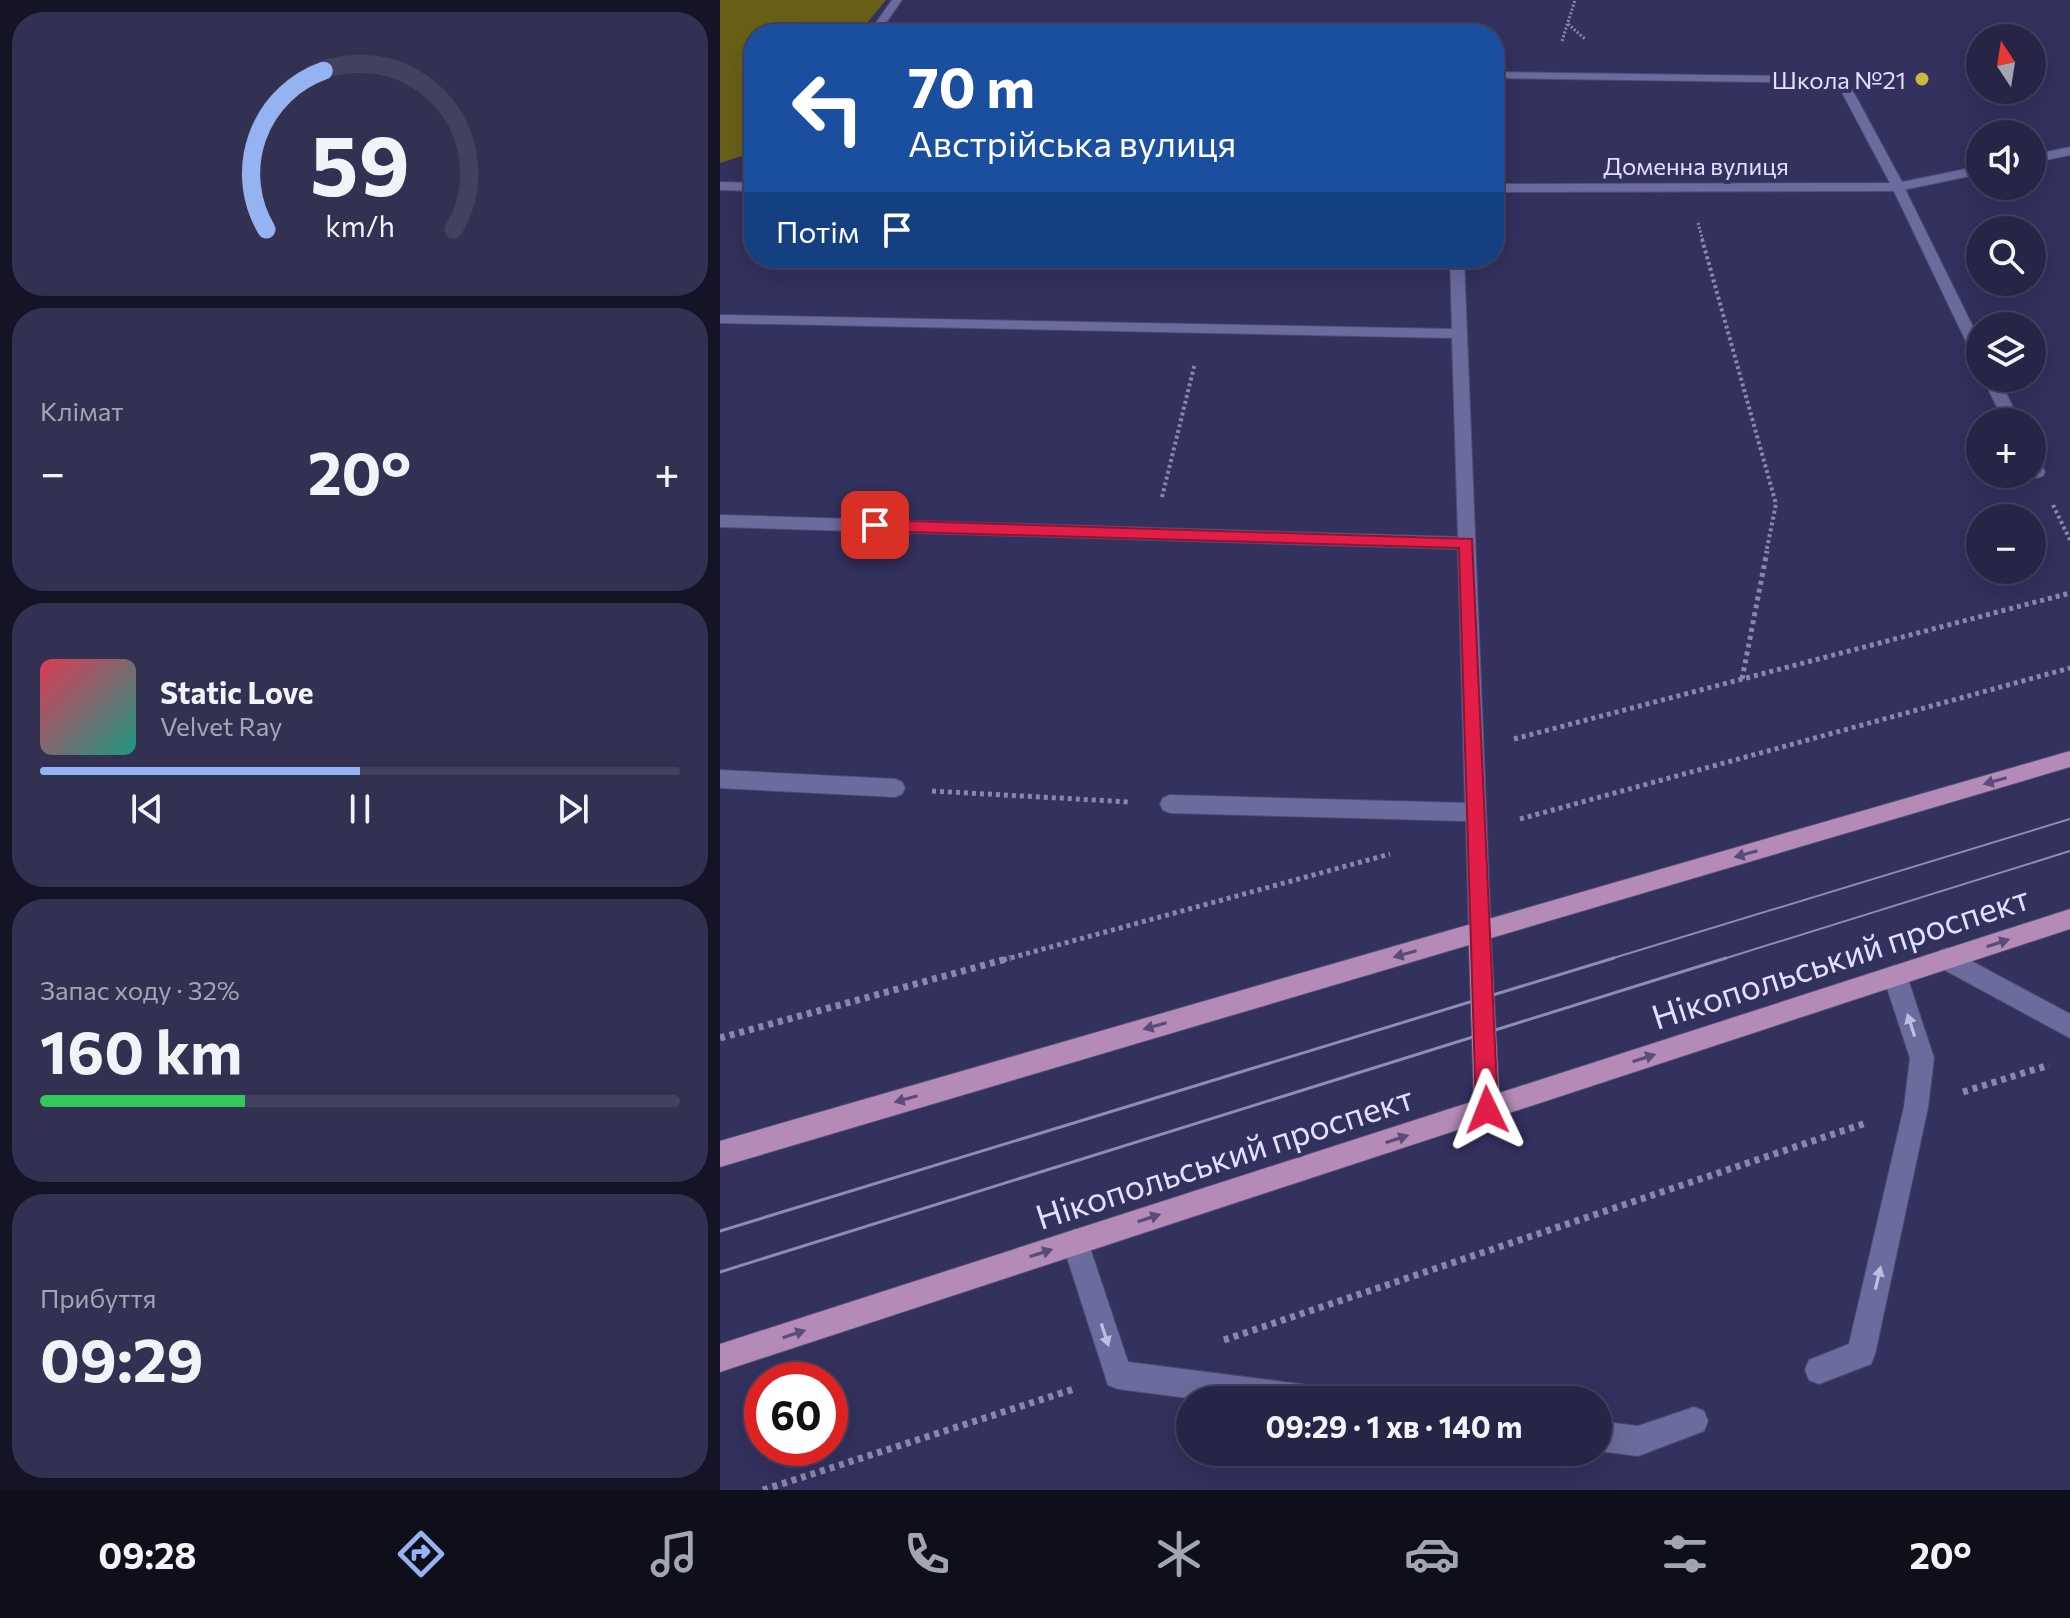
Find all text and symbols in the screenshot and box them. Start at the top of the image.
north arrow [1966,24,2046,104]
map controls [1966,24,2046,584]
text: 70 m [908,51,1035,120]
icon: left [776,56,880,160]
place label: Школа №21 [1772,65,1906,94]
marker: Школа №21 [1913,70,1931,88]
text: 59 [310,110,410,212]
text: Австрійська вулиця [908,120,1236,164]
button: sound [1966,120,2046,200]
street label: Доменна вулиця [1603,151,1789,180]
text: km/h [325,208,395,243]
icon: arrive [875,208,919,252]
text: Потім [776,212,859,249]
button: search [1966,216,2046,296]
button: layers [1966,312,2046,392]
text: Клімат [40,395,123,426]
button: + [1966,408,2046,488]
text: 20° [308,434,411,507]
text: − [40,444,65,498]
text: + [654,444,680,498]
pin [841,491,909,559]
icon: arrive [853,503,897,547]
button: − [1966,504,2046,584]
text: Static Love [160,673,314,710]
text: Velvet Ray [160,710,283,741]
one-way arrow [1983,775,2007,788]
icon: previous [125,787,169,831]
icon: pause [338,787,382,831]
icon: next [551,787,595,831]
one-way arrow [1733,848,1757,861]
street label: Нікопольський проспект [1646,875,2034,1037]
one-way arrow [1986,936,2010,949]
one-way arrow [1393,948,1417,961]
text: Запас ходу · 32% [40,974,240,1005]
one-way arrow [1905,1012,1917,1036]
text: 160 km [40,1013,242,1086]
one-way arrow [1143,1020,1167,1033]
one-way arrow [1632,1052,1656,1064]
position arrow [1445,1068,1529,1152]
street label: Нікопольський проспект [1030,1075,1418,1237]
one-way arrow [893,1093,917,1106]
one-way arrow [1385,1132,1409,1144]
one-way arrow [1137,1212,1161,1224]
one-way arrow [1030,1246,1054,1259]
one-way arrow [1872,1265,1885,1290]
text: Прибуття [40,1282,156,1313]
text: 09:29 [40,1321,204,1394]
one-way arrow [1100,1323,1112,1347]
one-way arrow [782,1327,806,1339]
speed limit sign: 60 [744,1362,848,1466]
text: 09:29 · 1 хв · 140 m [1265,1407,1523,1444]
icon: directions [393,1526,449,1582]
icon: music [646,1526,702,1582]
icon: phone [899,1526,955,1582]
icon: climate [1151,1526,1207,1582]
icon: car [1404,1526,1460,1582]
icon: filters [1657,1526,1713,1582]
text: 09:28 [98,1532,197,1576]
text: 20° [1909,1532,1972,1576]

